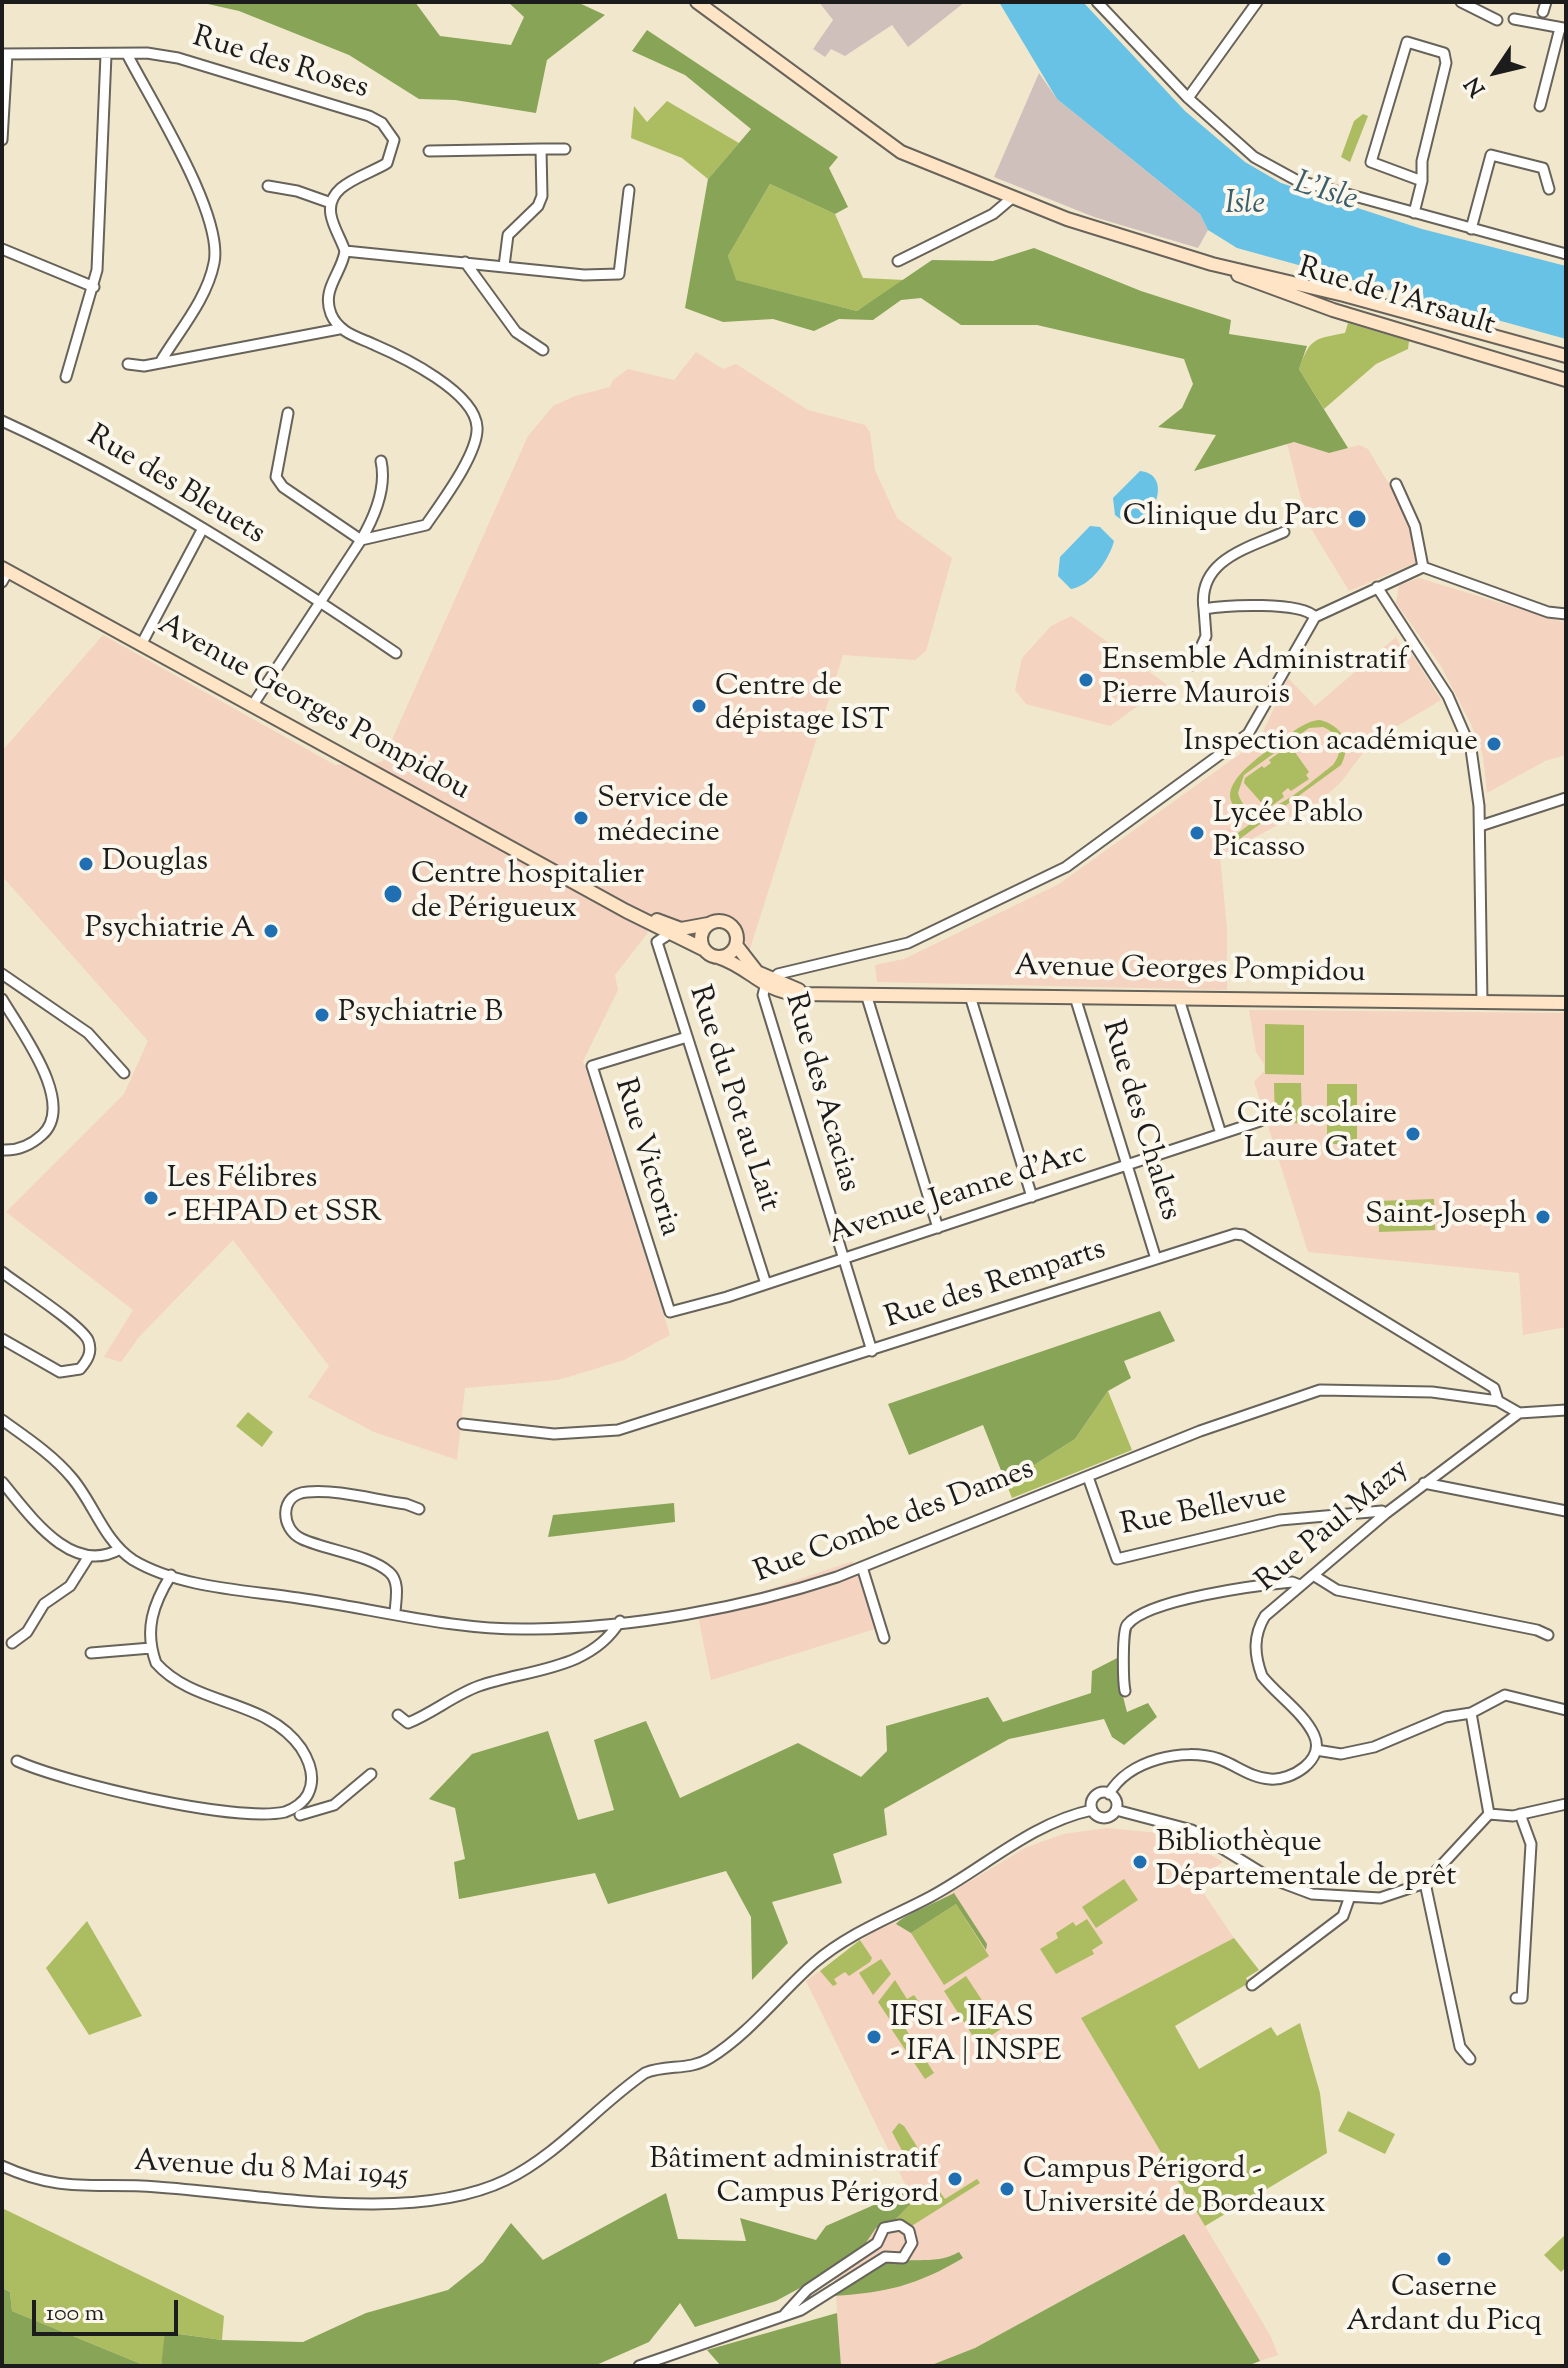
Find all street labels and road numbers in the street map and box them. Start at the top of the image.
street label: Rue des Roses [188,21,372,109]
street label: Rue de l'Arsault [1293,252,1499,346]
street label: Rue des Bleuets [80,420,270,554]
street label: Avenue Georges Pompidou [151,608,475,810]
street label: Avenue Georges Pompidou [1014,951,1366,993]
street label: Rue du Pot au Lait [679,982,785,1216]
street label: Rue des Acacias [774,990,866,1196]
street label: Rue des Chalets [1092,1017,1186,1225]
street label: Rue Victoria [604,1075,686,1241]
street label: Avenue Jeanne d'Arc [825,1137,1091,1255]
street label: Rue des Remparts [881,1233,1111,1339]
street label: Rue Combe des Dames [750,1453,1040,1593]
street label: Rue Paul Mazy [1250,1453,1418,1601]
street label: Rue Bellevue [1118,1478,1290,1546]
street label: Avenue du 8 Mai 1945 [133,2146,409,2196]

